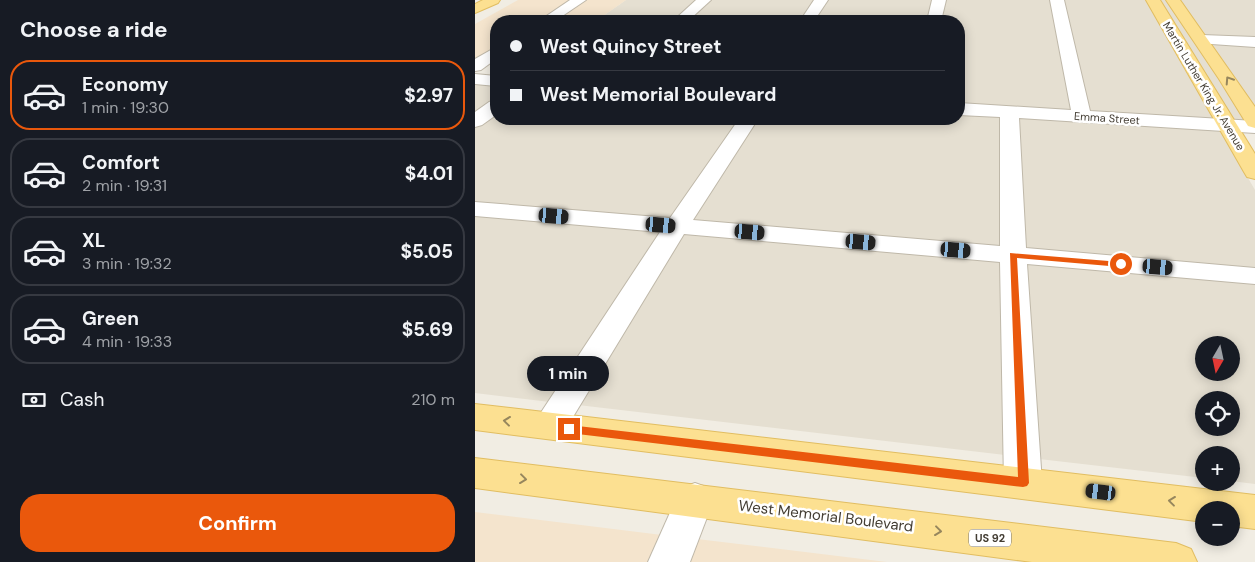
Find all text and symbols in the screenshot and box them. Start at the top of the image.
text: Choose a ride [20,15,168,44]
street label: Martin Luther King Jr. Avenue [1160,19,1248,153]
text: West Quincy Street [540,34,722,59]
text: Economy [82,72,169,97]
icon: car [22,73,67,118]
one-way arrow [1226,77,1235,86]
text: West Memorial Boulevard [540,82,777,107]
text: $2.97 [404,83,453,108]
text: 1 min · 19:30 [82,97,169,118]
street label: Emma Street [1074,109,1140,127]
text: Comfort [82,150,160,175]
icon: car [22,151,67,196]
text: $4.01 [405,161,453,186]
text: 2 min · 19:31 [82,175,167,196]
car [538,207,569,225]
car [645,216,676,234]
car [734,223,765,241]
text: XL [82,228,105,253]
icon: car [22,229,67,274]
car [845,233,876,251]
text: $5.05 [400,239,453,264]
car [940,241,971,259]
text: 3 min · 19:32 [82,253,172,274]
route start [1110,253,1132,275]
car [1142,258,1173,276]
text: Green [82,306,139,331]
icon: car [22,307,67,352]
text: $5.69 [402,317,453,342]
text: 4 min · 19:33 [82,331,172,352]
north arrow [1195,336,1240,381]
map controls [1195,336,1240,546]
callout: 1 min [528,356,610,392]
text: 1 min [549,363,587,384]
icon: cash [20,386,48,414]
text: Cash [60,387,104,412]
text: 210 m [411,389,455,410]
button: locate [1195,391,1240,436]
one-way arrow [502,416,510,427]
route end [558,418,580,440]
button: + [1195,446,1240,491]
one-way arrow [520,473,528,484]
car [1085,483,1116,501]
button: Confirm [20,494,455,552]
street label: West Memorial Boulevard [738,495,914,537]
one-way arrow [1168,496,1176,507]
button: − [1195,501,1240,546]
one-way arrow [934,525,942,536]
road number: US 92 [969,530,1011,546]

